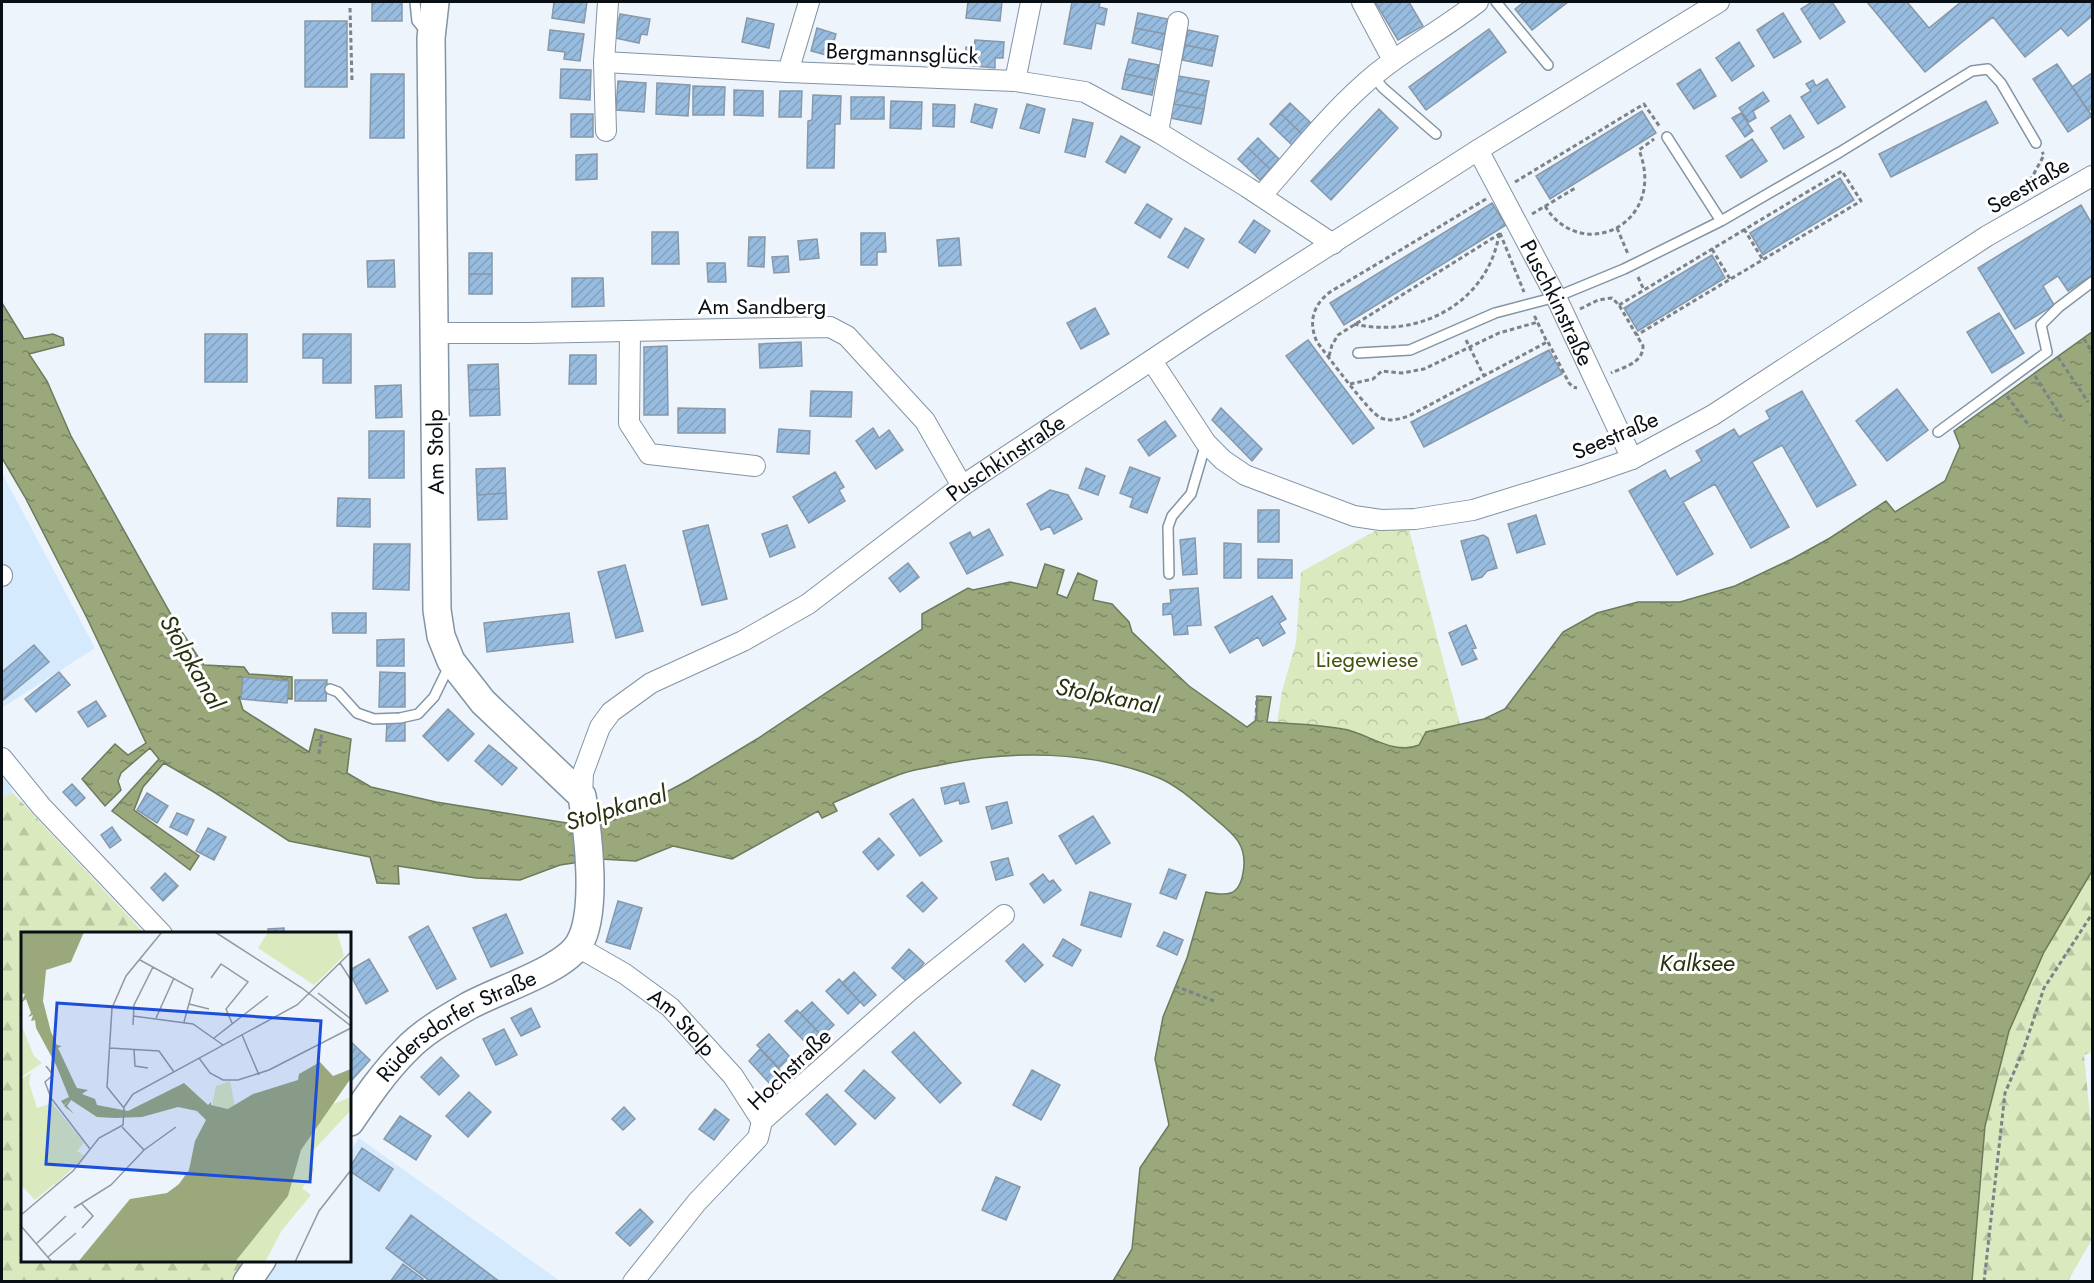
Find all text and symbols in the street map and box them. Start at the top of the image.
street label: Bergmannsglück [825,34,979,72]
street label: Seestraße [1981,148,2075,222]
street label: Puschkinstraße [1512,234,1602,371]
street label: Am Sandberg [698,290,826,322]
street label: Seestraße [1567,403,1663,467]
street label: Puschkinstraße [939,406,1071,509]
street label: Am Stolp [418,409,452,495]
water label: Stolpkanal [151,608,234,717]
park label: Liegewiese [1316,643,1418,675]
water label: Stolpkanal [1053,668,1163,723]
water label: Stolpkanal [561,775,672,839]
inset map [21,932,351,1262]
water label: Kalksee [1659,945,1735,980]
street label: Rüdersdorfer Straße [368,961,541,1089]
street label: Am Stolp [641,980,723,1063]
street label: Hochstraße [740,1021,838,1117]

